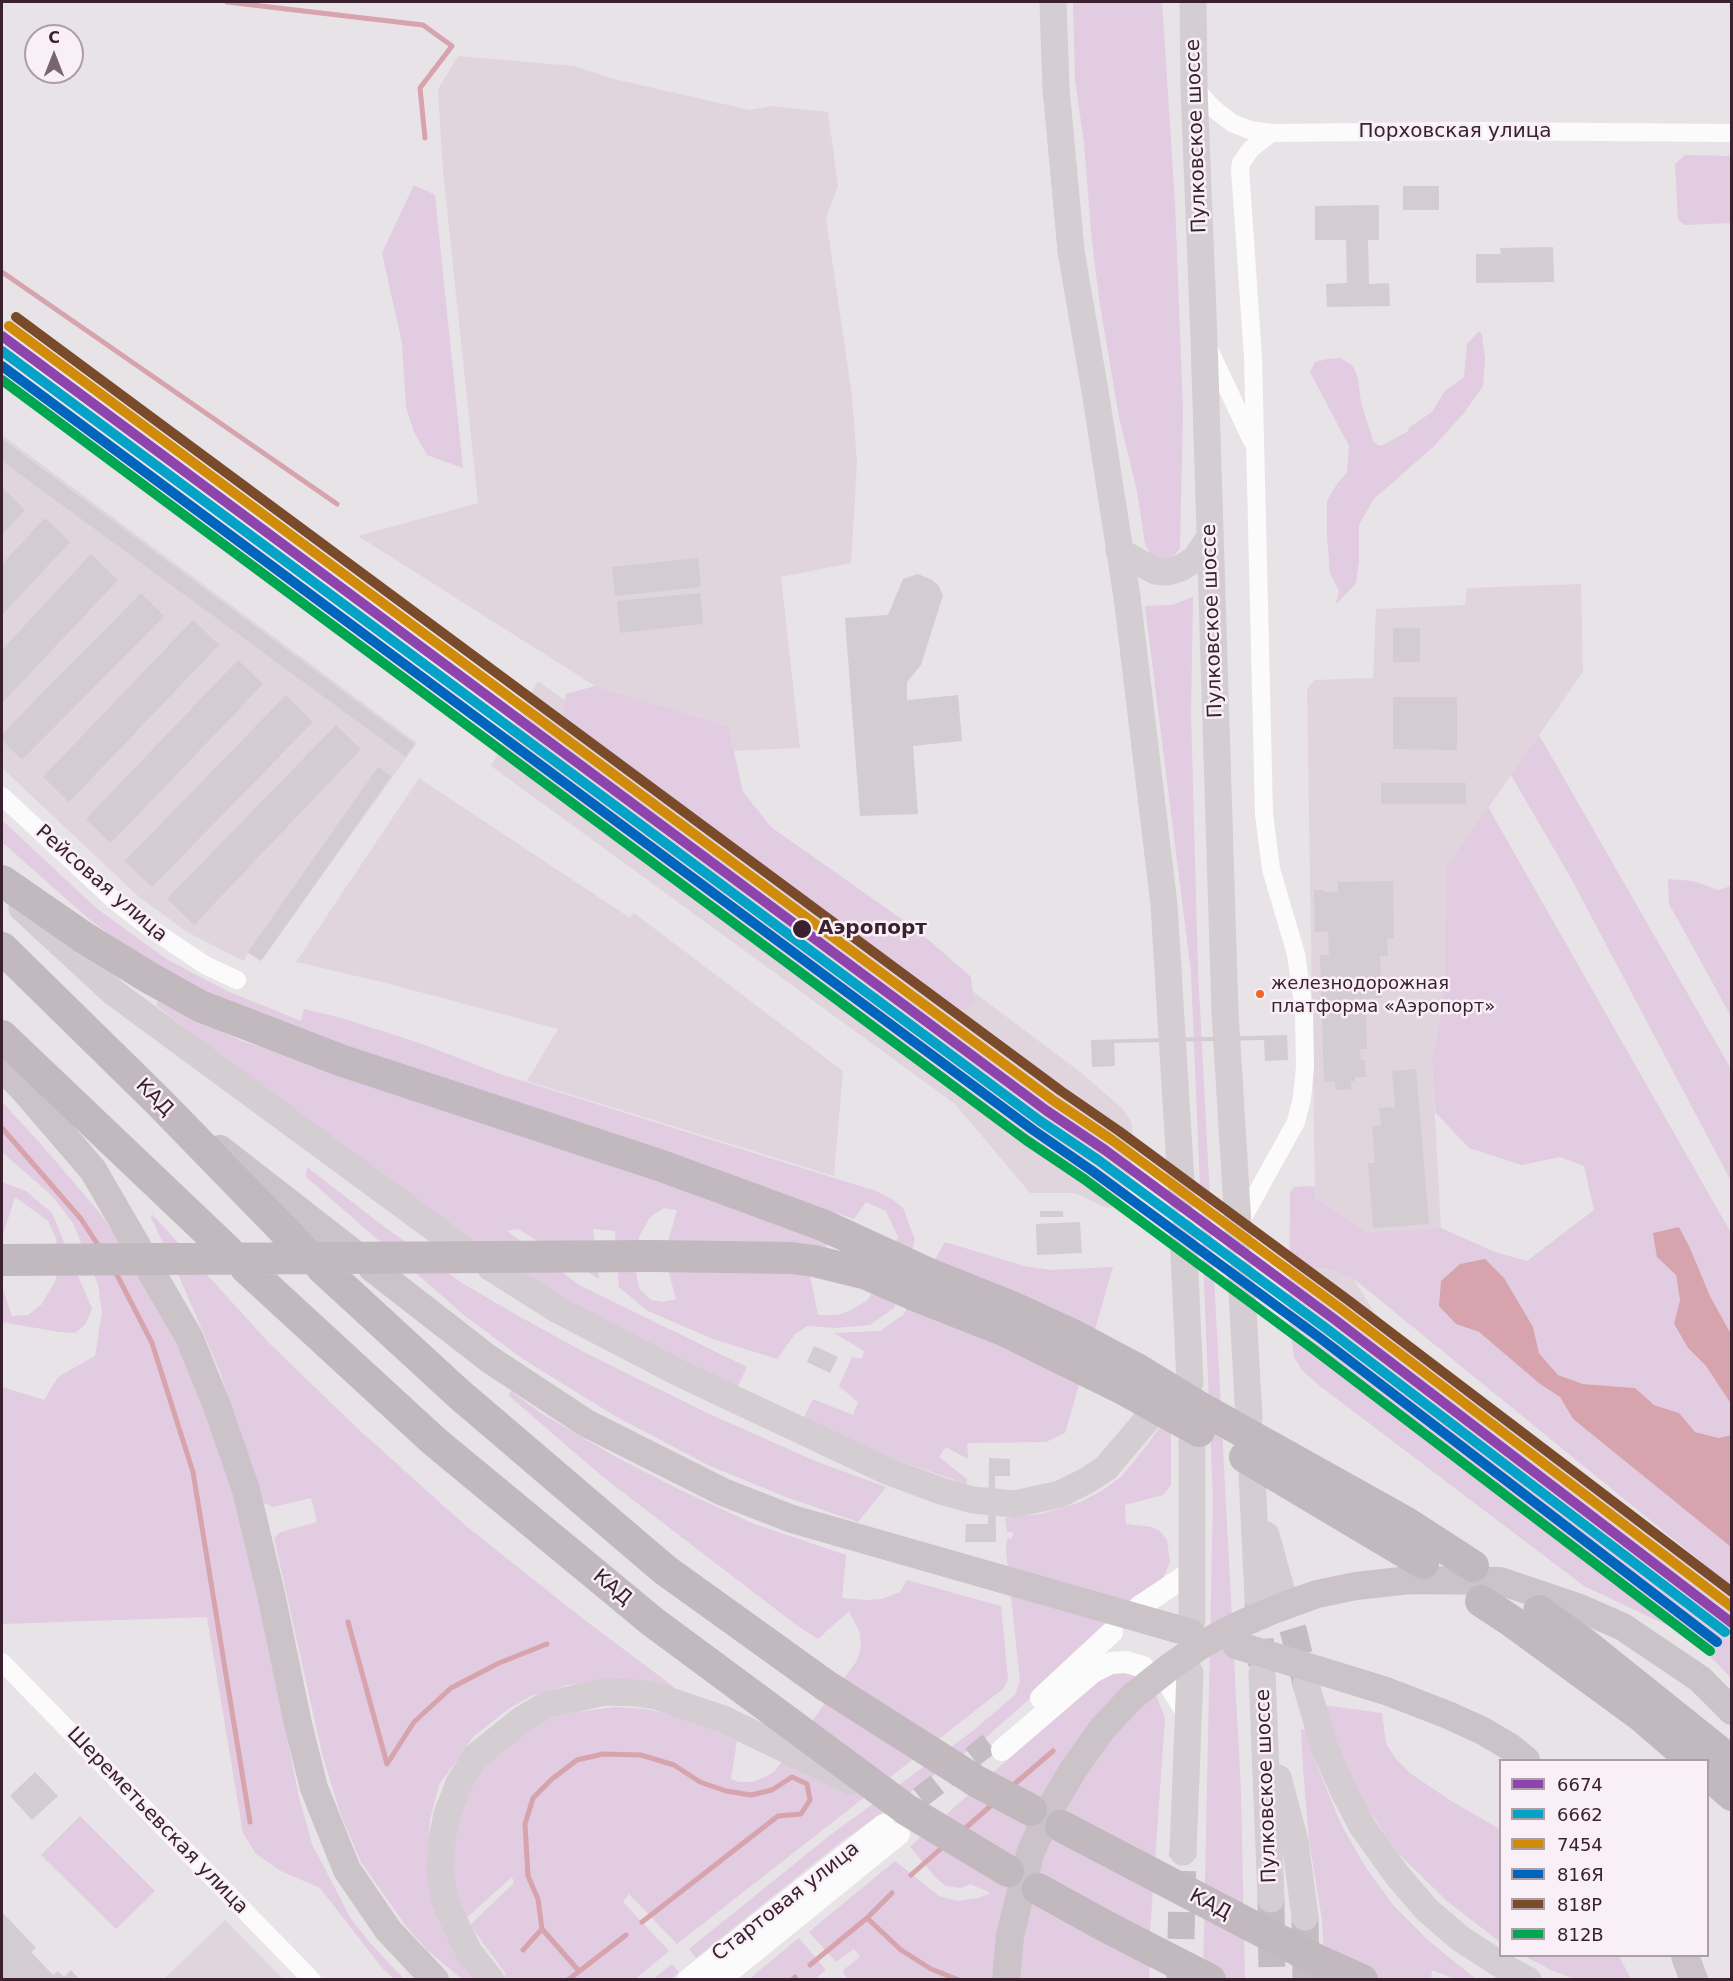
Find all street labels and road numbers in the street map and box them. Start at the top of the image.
street label: Пулковское шоссе [1182,38,1212,234]
street label: Порховская улица [1358,120,1552,144]
street label: Пулковское шоссе [1198,523,1228,719]
street label: Рейсовая улица [30,820,172,948]
street label: КАД [130,1074,178,1122]
street label: КАД [588,1565,636,1611]
street label: Пулковское шоссе [1252,1688,1282,1884]
street label: Шереметьевская улица [61,1722,253,1920]
street label: Стартовая улица [708,1837,864,1967]
street label: КАД [1185,1884,1235,1926]

